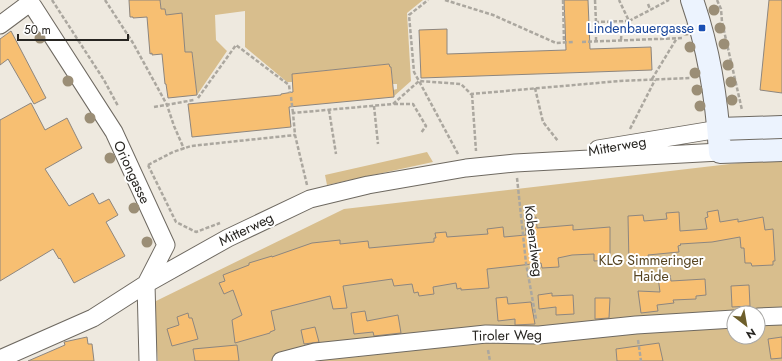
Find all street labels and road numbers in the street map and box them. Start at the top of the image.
street label: Mitterweg [586,131,648,161]
street label: Oriongasse [109,137,155,207]
street label: Kobenzlweg [520,204,548,278]
street label: Mitterweg [215,207,277,251]
street label: Tiroler Weg [472,324,542,346]

